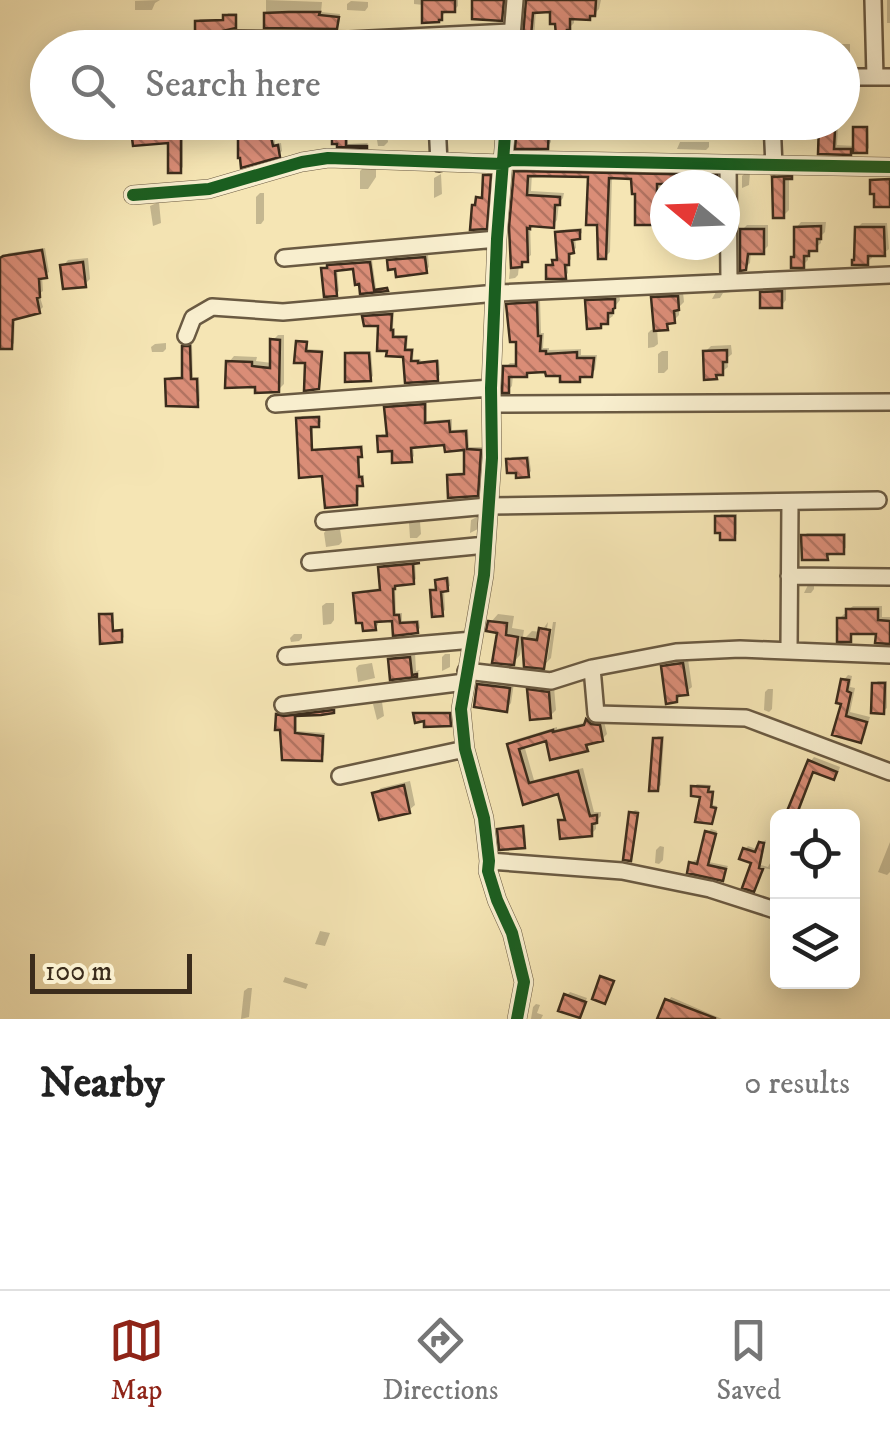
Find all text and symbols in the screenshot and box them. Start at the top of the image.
search box [30,30,860,140]
icon: search [65,58,120,113]
text: Search here [145,61,321,109]
north arrow [650,170,740,260]
map controls [770,809,860,989]
button: locate [770,809,860,899]
button: layers [770,899,860,989]
scale bar [30,949,192,994]
text: 100 m [45,954,112,989]
text: Nearby [40,1058,164,1110]
text: 0 results [744,1064,850,1104]
tab: Map [109,1313,164,1408]
tab: Directions [382,1313,498,1408]
tab: Saved [717,1313,781,1408]

